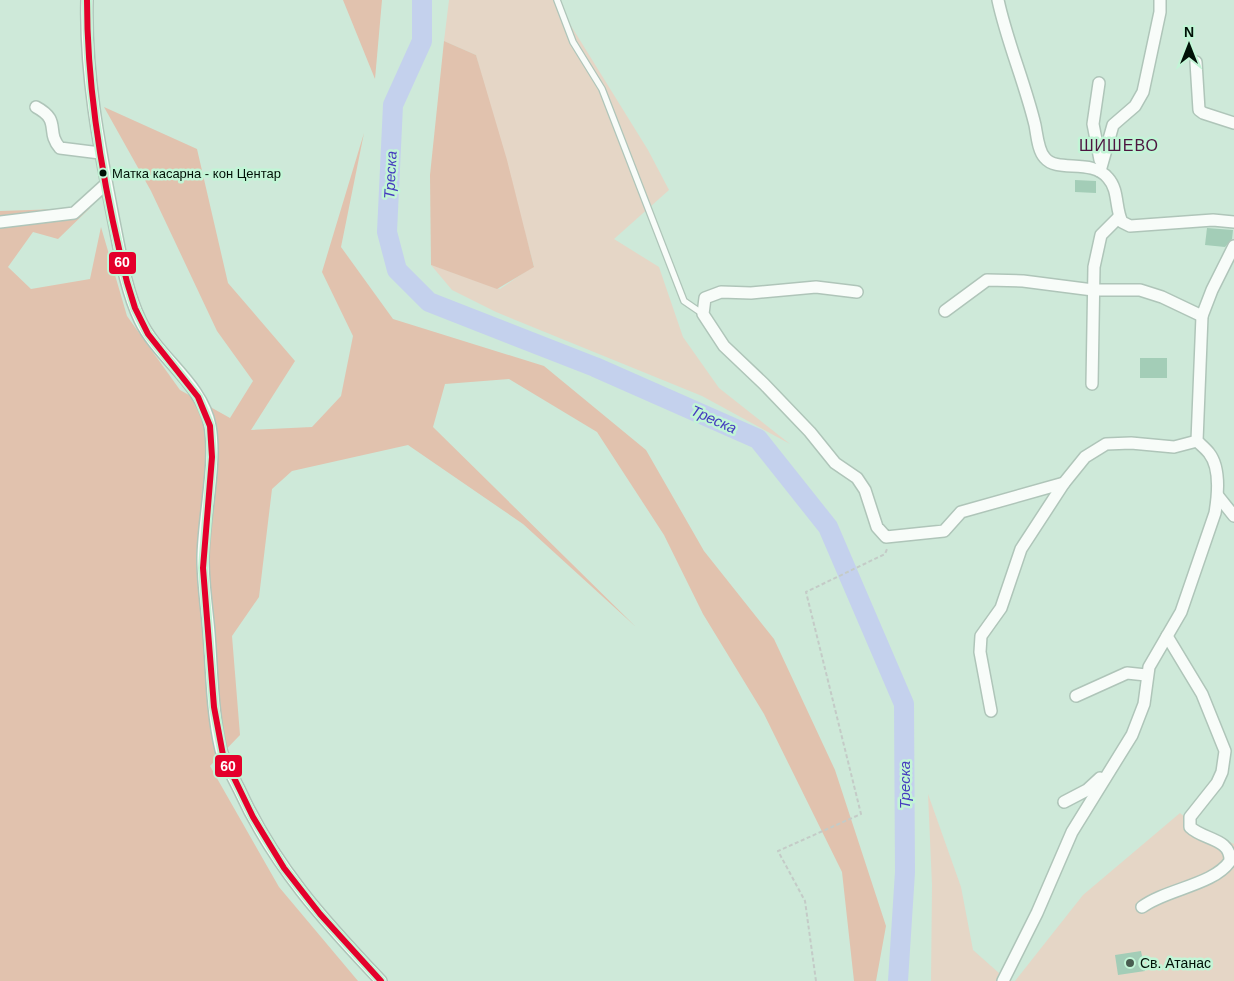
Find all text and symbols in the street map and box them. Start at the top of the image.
north arrow [1164,20,1214,70]
text: N [1184,24,1194,40]
district label: ШИШЕВО [1079,137,1159,154]
water label: Треска [380,151,400,199]
place label: Матка касарна - кон Центар [112,166,281,181]
marker: Матка касарна - кон Центар [98,168,108,178]
line badge: 60 [108,251,137,275]
text: 60 [114,254,130,270]
water label: Треска [689,401,739,437]
line badge: 60 [214,754,243,778]
text: 60 [220,758,236,774]
water label: Треска [896,761,913,809]
place label: Св. Атанас [1140,955,1211,971]
marker: Св. Атанас [1124,957,1136,969]

